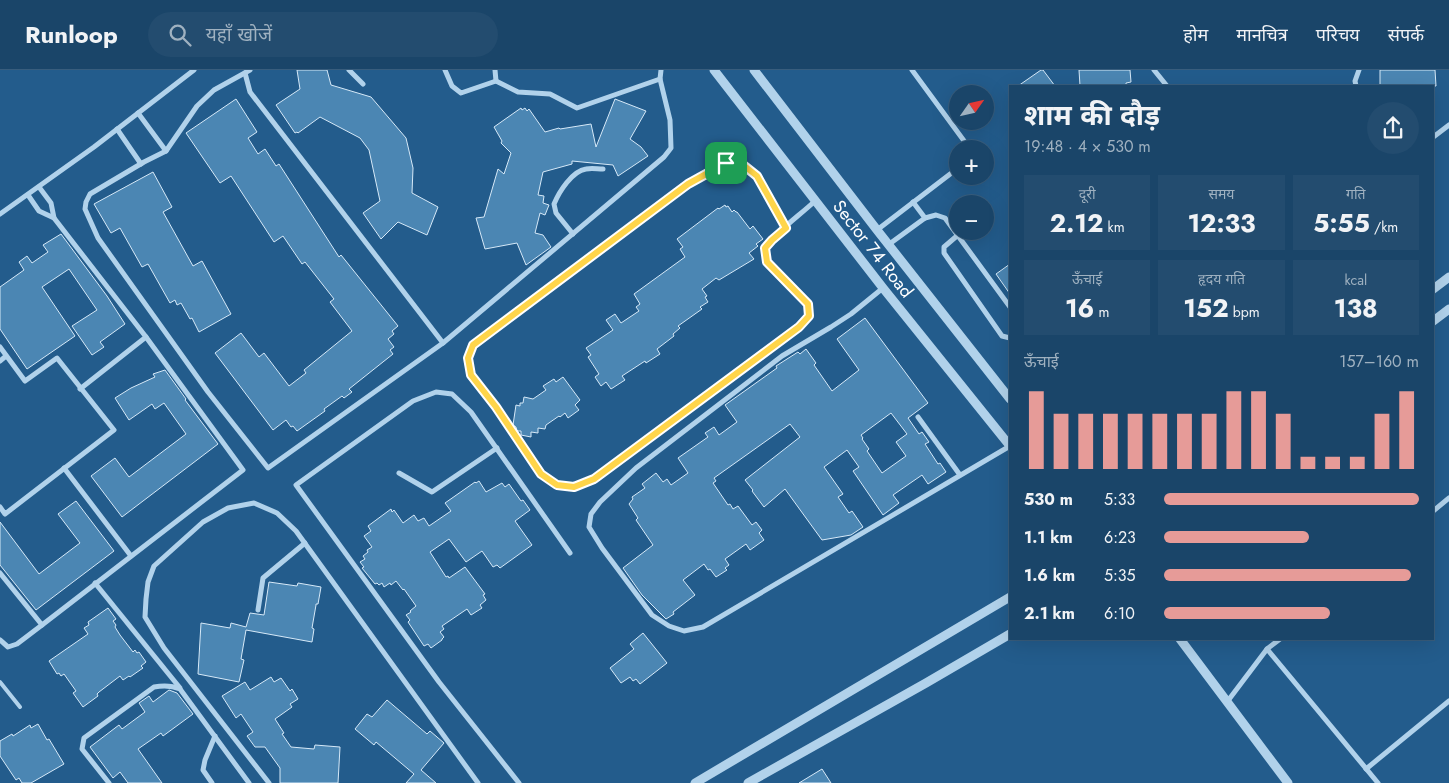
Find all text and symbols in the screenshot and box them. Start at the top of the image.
search box [148,12,498,57]
text: Runloop [25,17,118,52]
icon: search [166,21,194,49]
text: यहाँ खोजें [206,21,272,48]
text: होम [1183,22,1208,48]
text: मानचित्र [1236,22,1288,48]
text: परिचय [1316,22,1360,48]
text: संपर्क [1388,22,1424,48]
north arrow [949,85,994,130]
map controls [949,85,994,240]
text: शाम की दौड़ [1024,95,1160,136]
button: share [1367,102,1419,154]
text: 19:48 · 4 × 530 m [1024,135,1151,158]
button: + [949,140,994,185]
pin [705,142,747,184]
icon: arrive [712,149,740,177]
text: दूरी [1079,184,1096,204]
text: समय [1209,184,1234,204]
text: गति [1346,184,1366,204]
street label: Sector 74 Road [827,195,919,303]
button: − [949,195,994,240]
text: 2.12 [1050,205,1103,241]
text: 12:33 [1187,205,1256,241]
text: 5:55 [1313,205,1370,241]
text: km [1103,217,1125,237]
text: /km [1370,217,1398,237]
text: ऊँचाई [1072,269,1102,289]
text: हृदय गति [1198,269,1245,289]
text: kcal [1345,270,1367,290]
text: 16 [1065,290,1094,326]
text: 152 [1183,290,1229,326]
text: 138 [1334,290,1378,326]
text: m [1094,302,1109,322]
text: bpm [1229,302,1260,322]
text: ऊँचाई [1024,350,1059,373]
text: 157–160 m [1339,350,1419,373]
text: 530 m [1024,488,1073,511]
text: 5:33 [1104,488,1135,511]
text: 1.1 km [1024,526,1073,549]
text: 6:23 [1104,526,1136,549]
text: 1.6 km [1024,564,1075,587]
text: 5:35 [1104,564,1136,587]
text: 2.1 km [1024,602,1075,625]
text: 6:10 [1104,602,1135,625]

